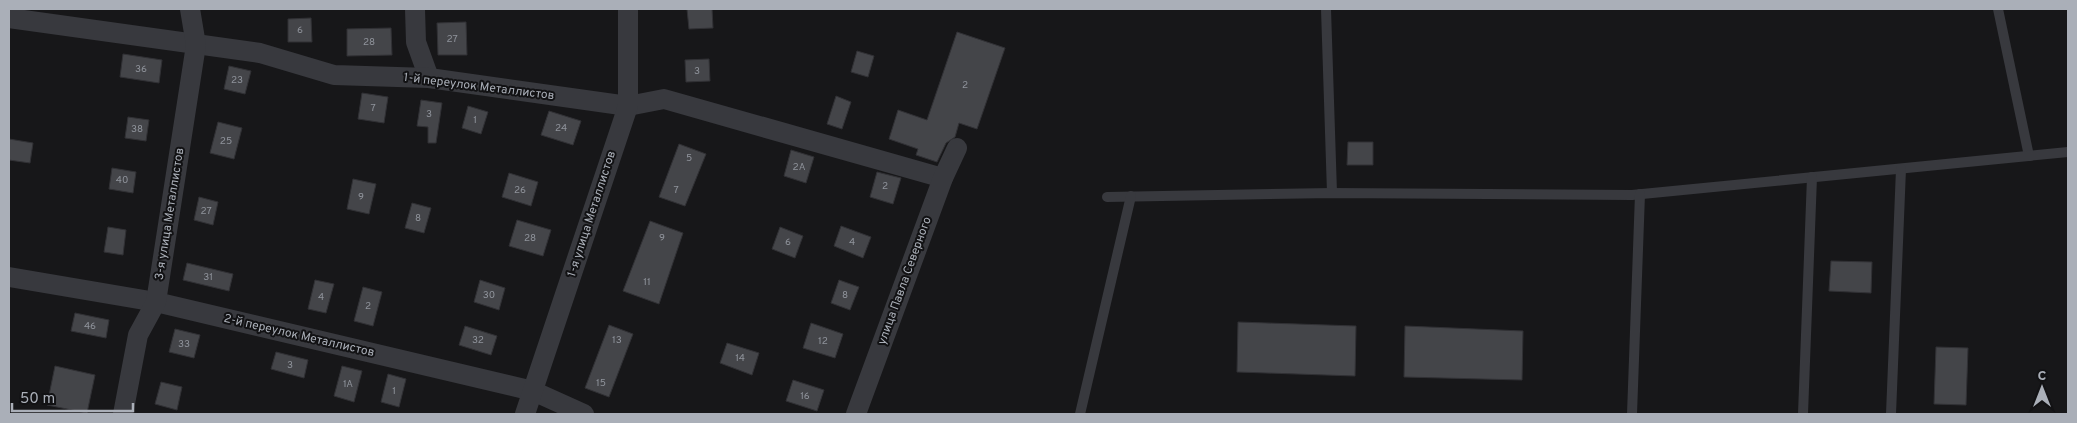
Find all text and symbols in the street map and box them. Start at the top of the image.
house number: 6 [297,24,303,37]
house number: 27 [446,33,458,46]
house number: 28 [363,36,375,49]
house number: 36 [135,63,147,76]
house number: 3 [694,65,700,78]
street label: 1-й переулок Металлистов [403,70,555,104]
house number: 23 [231,74,243,87]
house number: 2 [962,79,968,92]
house number: 7 [370,102,376,115]
house number: 3 [426,108,432,121]
house number: 1 [473,114,477,127]
house number: 24 [555,122,567,135]
house number: 38 [131,123,143,136]
house number: 25 [220,135,232,148]
street label: 3-я улица Металлистов [152,147,188,281]
street label: 1-я улица Металлистов [564,149,620,279]
house number: 5 [686,152,692,165]
house number: 2А [793,161,806,174]
house number: 40 [116,174,128,187]
house number: 2 [882,180,888,193]
house number: 26 [514,184,526,197]
house number: 7 [673,184,679,197]
house number: 9 [358,191,364,204]
house number: 27 [200,205,212,218]
house number: 8 [415,212,421,225]
street label: улица Павла Северного [874,214,936,347]
house number: 28 [524,232,536,245]
house number: 9 [659,232,665,245]
house number: 6 [785,236,791,249]
house number: 4 [849,236,855,249]
house number: 31 [203,271,213,284]
house number: 11 [643,276,651,289]
house number: 30 [483,289,495,302]
house number: 8 [842,289,848,302]
house number: 4 [318,291,324,304]
house number: 2 [365,300,371,313]
street label: 2-й переулок Металлистов [222,311,376,361]
house number: 46 [84,320,96,333]
house number: 32 [472,334,484,347]
house number: 13 [612,334,622,347]
house number: 12 [818,335,828,348]
house number: 33 [178,338,190,351]
house number: 14 [735,352,745,365]
house number: 3 [287,359,293,372]
north arrow [2017,363,2067,413]
text: С [2038,368,2047,385]
house number: 15 [596,377,606,390]
house number: 1А [343,378,353,391]
scale bar [12,380,134,412]
house number: 1 [392,385,396,398]
text: 50 m [20,390,55,409]
house number: 16 [800,390,810,403]

